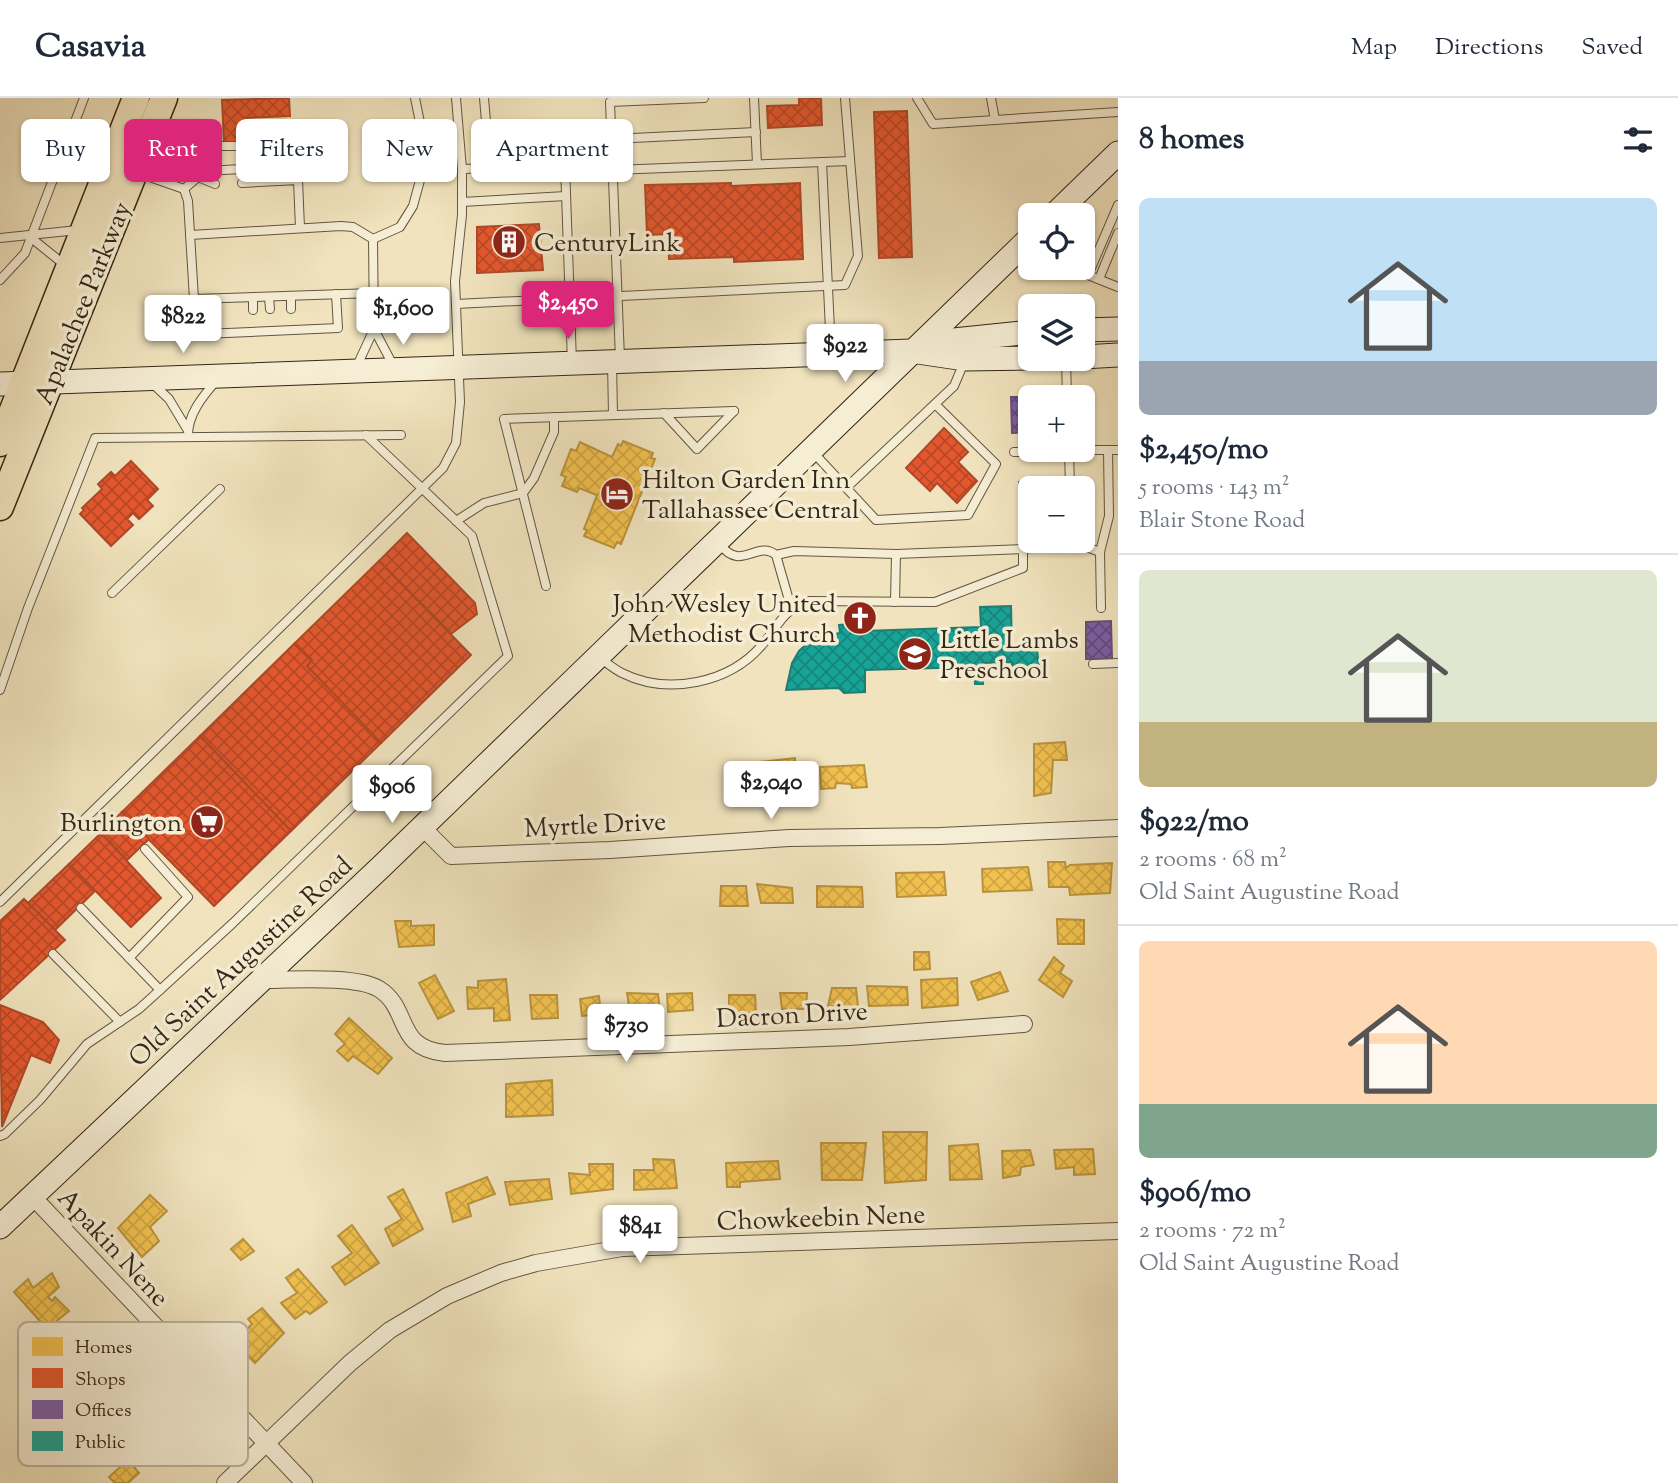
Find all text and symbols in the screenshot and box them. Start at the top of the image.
text: Casavia [35,24,146,72]
text: Map [1351,31,1397,65]
text: Directions [1435,31,1543,65]
text: Saved [1581,31,1643,65]
chip: Buy [21,119,110,182]
chip: Rent [124,119,222,182]
chip: Filters [236,119,348,182]
chip: New [362,119,457,182]
chip: Apartment [471,119,633,182]
text: 8 homes [1139,119,1244,162]
icon: filters [1619,121,1657,159]
street label: Apalachee Parkway [27,197,142,411]
map controls [1018,203,1095,553]
button: locate [1018,203,1095,280]
building icon: CenturyLink [490,223,528,261]
place label: CenturyLink [534,226,681,263]
icon: home [1335,243,1461,369]
pin: $2,450 [511,282,625,341]
text: $2,450 [538,287,598,320]
pin: $1,600 [346,288,460,347]
text: $1,600 [372,293,434,326]
button: layers [1018,294,1095,371]
pin: $822 [142,296,224,355]
text: $822 [160,301,206,334]
pin: $922 [804,324,886,384]
text: $922 [823,330,867,363]
button: + [1018,385,1095,462]
text: $2,450/mo [1139,429,1269,472]
place label: Hilton Garden Inn Tallahassee Central [642,463,859,530]
text: 5 rooms · 143 m² [1139,472,1290,505]
hotel icon: Hilton Garden Inn Tallahassee Central [598,475,636,513]
button: − [1018,476,1095,553]
text: Blair Stone Road [1139,505,1305,538]
place label: John Wesley United Methodist Church [611,587,836,654]
church icon: John Wesley United Methodist Church [841,599,879,637]
icon: home [1335,615,1461,741]
place label: Little Lambs Preschool [940,623,1079,690]
school or university icon: Little Lambs Preschool [896,635,934,673]
pin: $2,040 [714,762,828,821]
pin: $906 [351,766,433,825]
text: $2,040 [740,767,802,800]
text: $906 [368,771,416,804]
text: $922/mo [1139,801,1249,844]
supermarket icon: Burlington [188,803,226,841]
street label: Myrtle Drive [523,804,667,849]
place label: Burlington [60,806,182,843]
text: 2 rooms · 68 m² [1139,844,1287,877]
street label: Old Saint Augustine Road [121,849,362,1077]
text: Old Saint Augustine Road [1139,877,1399,910]
icon: home [1335,986,1461,1112]
street label: Dacron Drive [716,994,869,1039]
pin: $730 [585,1004,667,1064]
text: $730 [603,1010,649,1043]
text: $906/mo [1139,1172,1251,1215]
street label: Apakin Nene [48,1181,177,1316]
street label: Chowkeebin Nene [716,1197,926,1242]
pin: $841 [599,1206,681,1265]
text: $841 [619,1211,661,1244]
text: 2 rooms · 72 m² [1139,1215,1286,1248]
text: Old Saint Augustine Road [1139,1248,1399,1281]
legend [18,1322,248,1466]
text: Homes [75,1335,132,1362]
text: Shops [75,1367,126,1394]
text: Offices [75,1398,131,1425]
text: Public [75,1430,126,1457]

